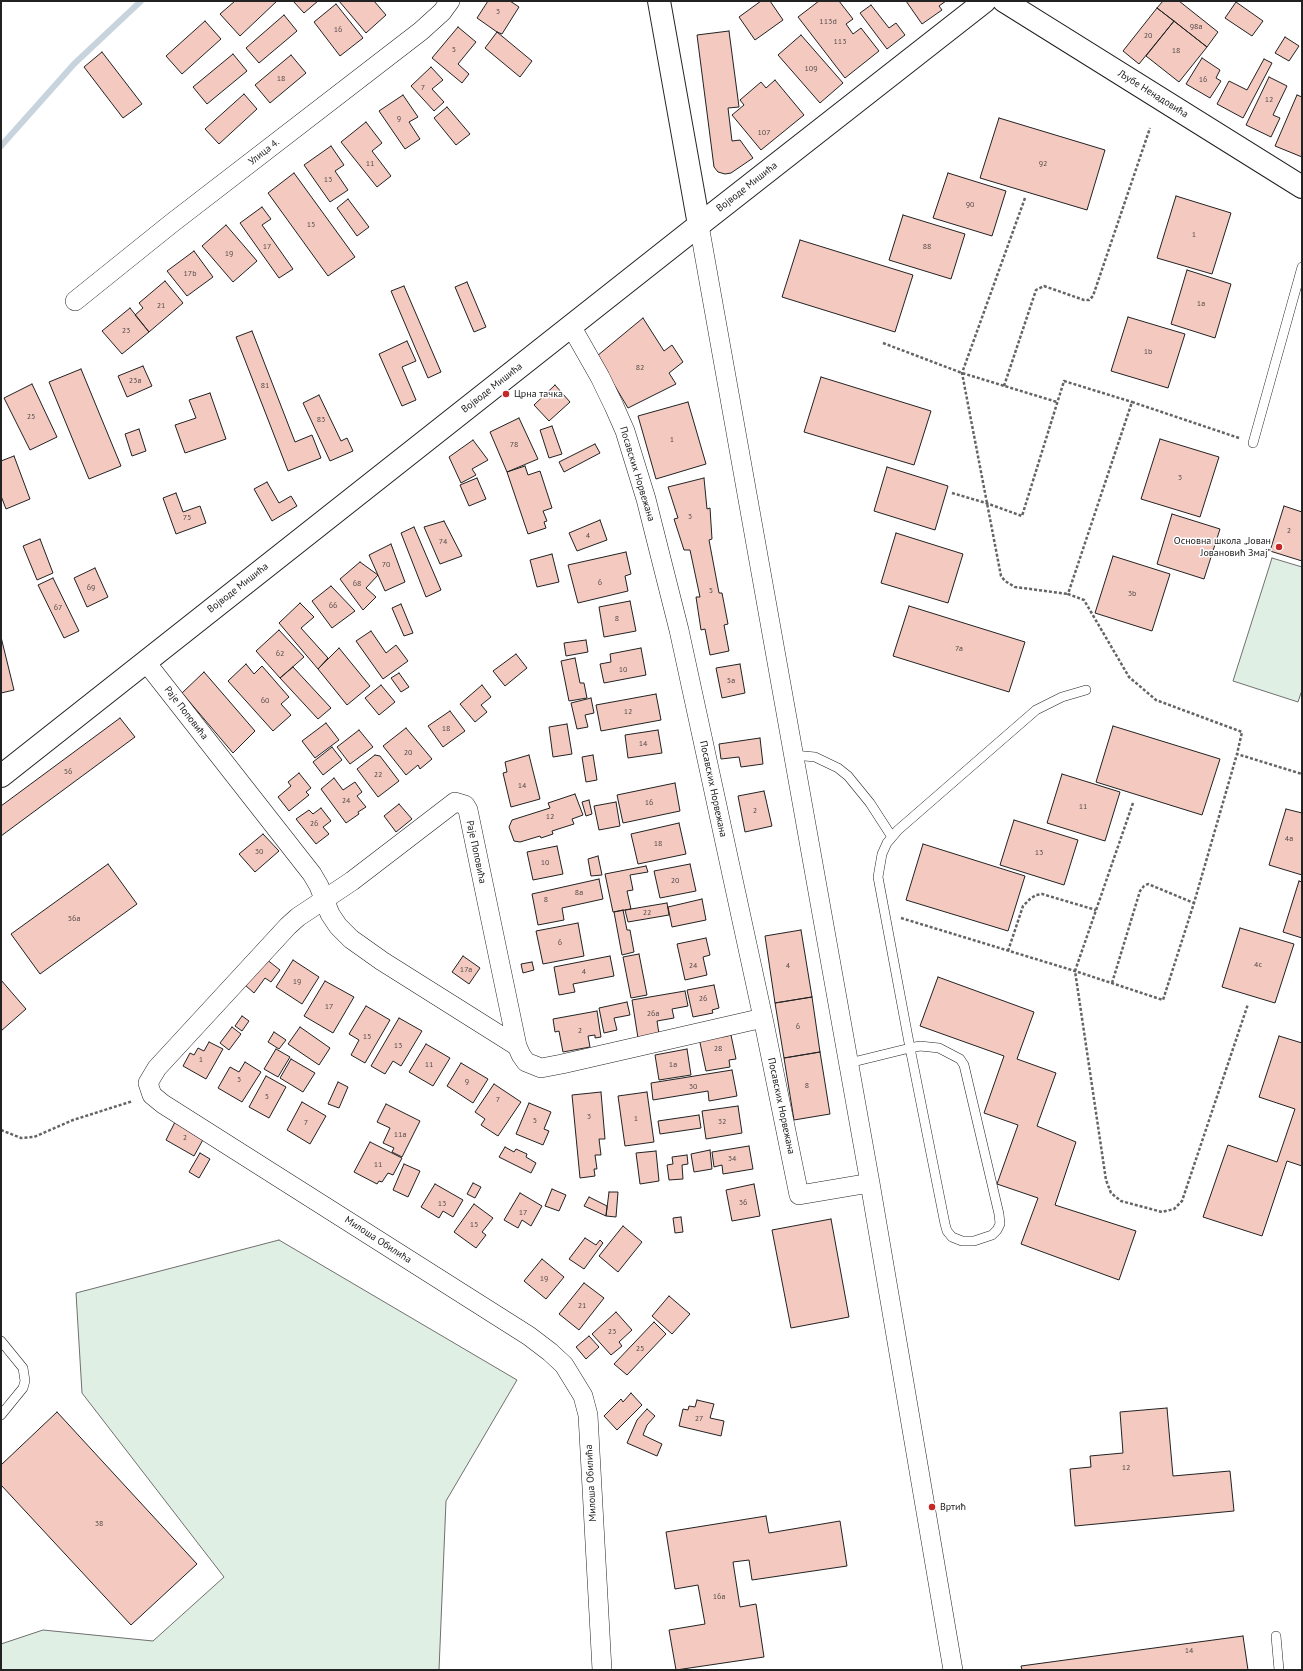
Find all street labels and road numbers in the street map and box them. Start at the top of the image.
street label: Љубе Ненадовића [1116,68,1190,120]
street label: Улица 4. [246,136,282,168]
street label: Војводе Мишића [714,160,780,214]
street label: Војводе Мишића [459,361,525,415]
street label: Посавских Норвежана [617,425,657,523]
street label: Војводе Мишића [205,561,271,615]
street label: Раје Поповића [162,684,210,742]
street label: Посавских Норвежана [697,740,729,838]
street label: Раје Поповића [463,819,489,885]
street label: Посавских Норвежана [765,1057,797,1155]
street label: Милоша Обилића [342,1214,414,1266]
street label: Милоша Обилића [583,1444,599,1522]

